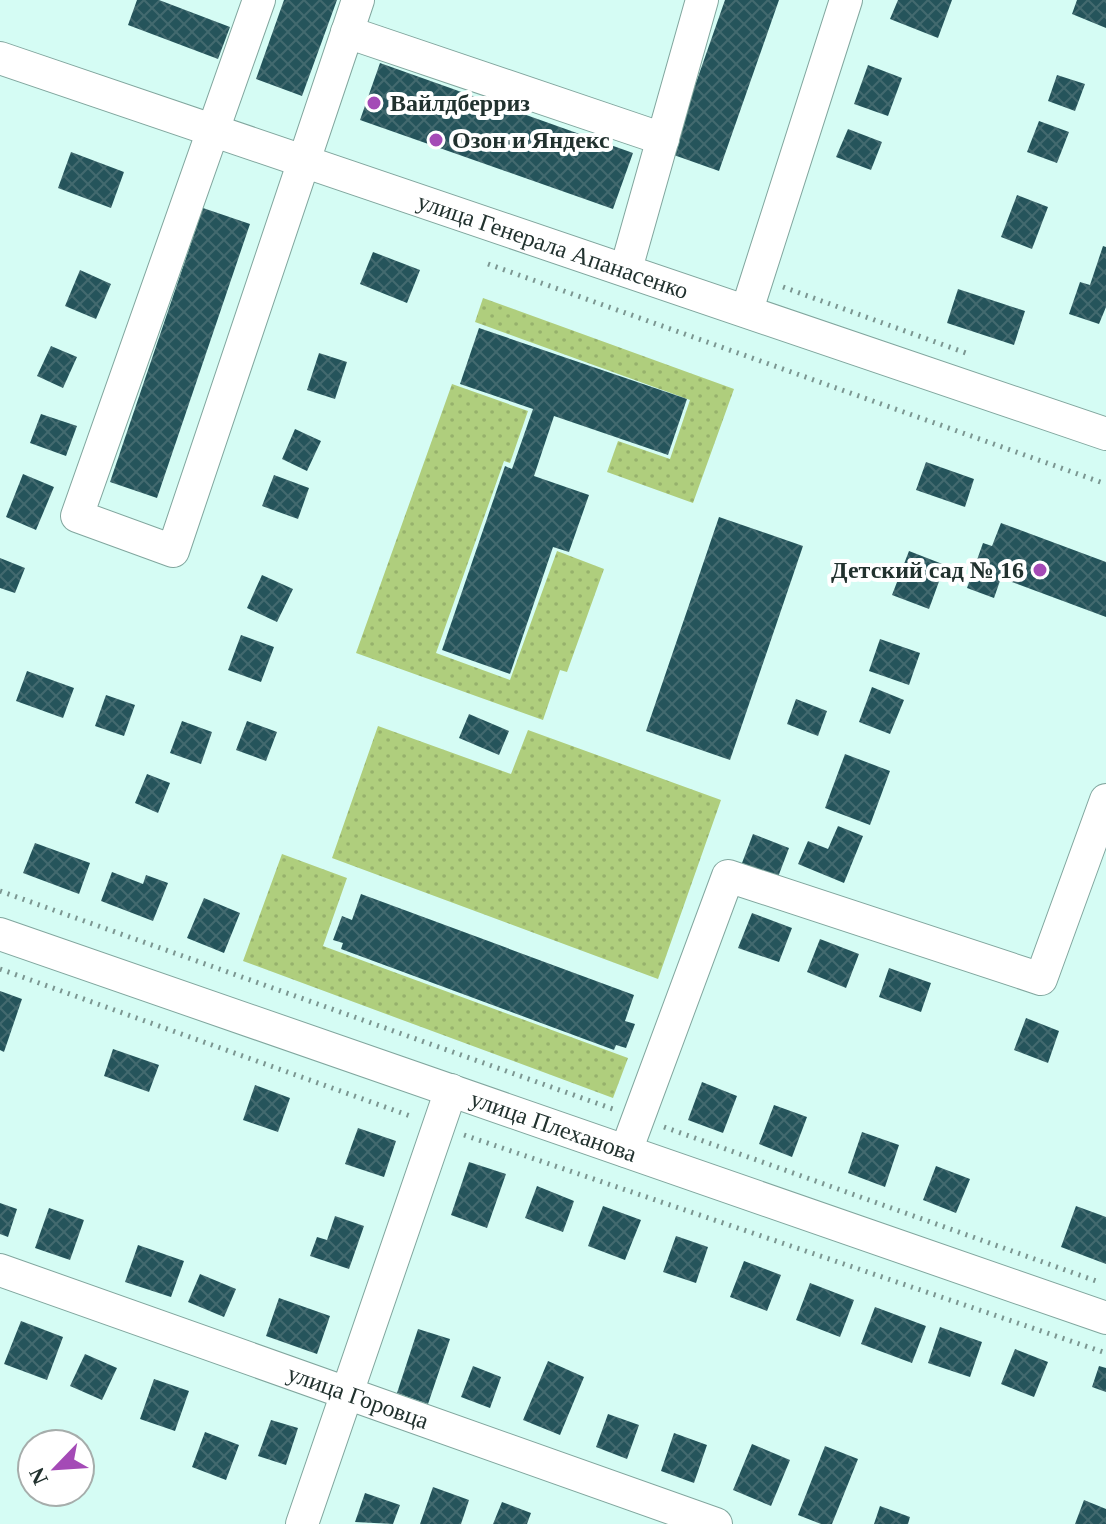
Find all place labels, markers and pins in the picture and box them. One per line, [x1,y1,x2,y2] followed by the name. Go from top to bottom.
[390,90,530,116] place label: Вайлдберриз
[365,94,383,112] marker: Вайлдберриз
[452,127,610,153] place label: Озон и Яндекс
[427,131,445,149] marker: Озон и Яндекс
[831,557,1024,583] place label: Детский сад № 16
[1031,561,1049,579] marker: Детский сад № 16

